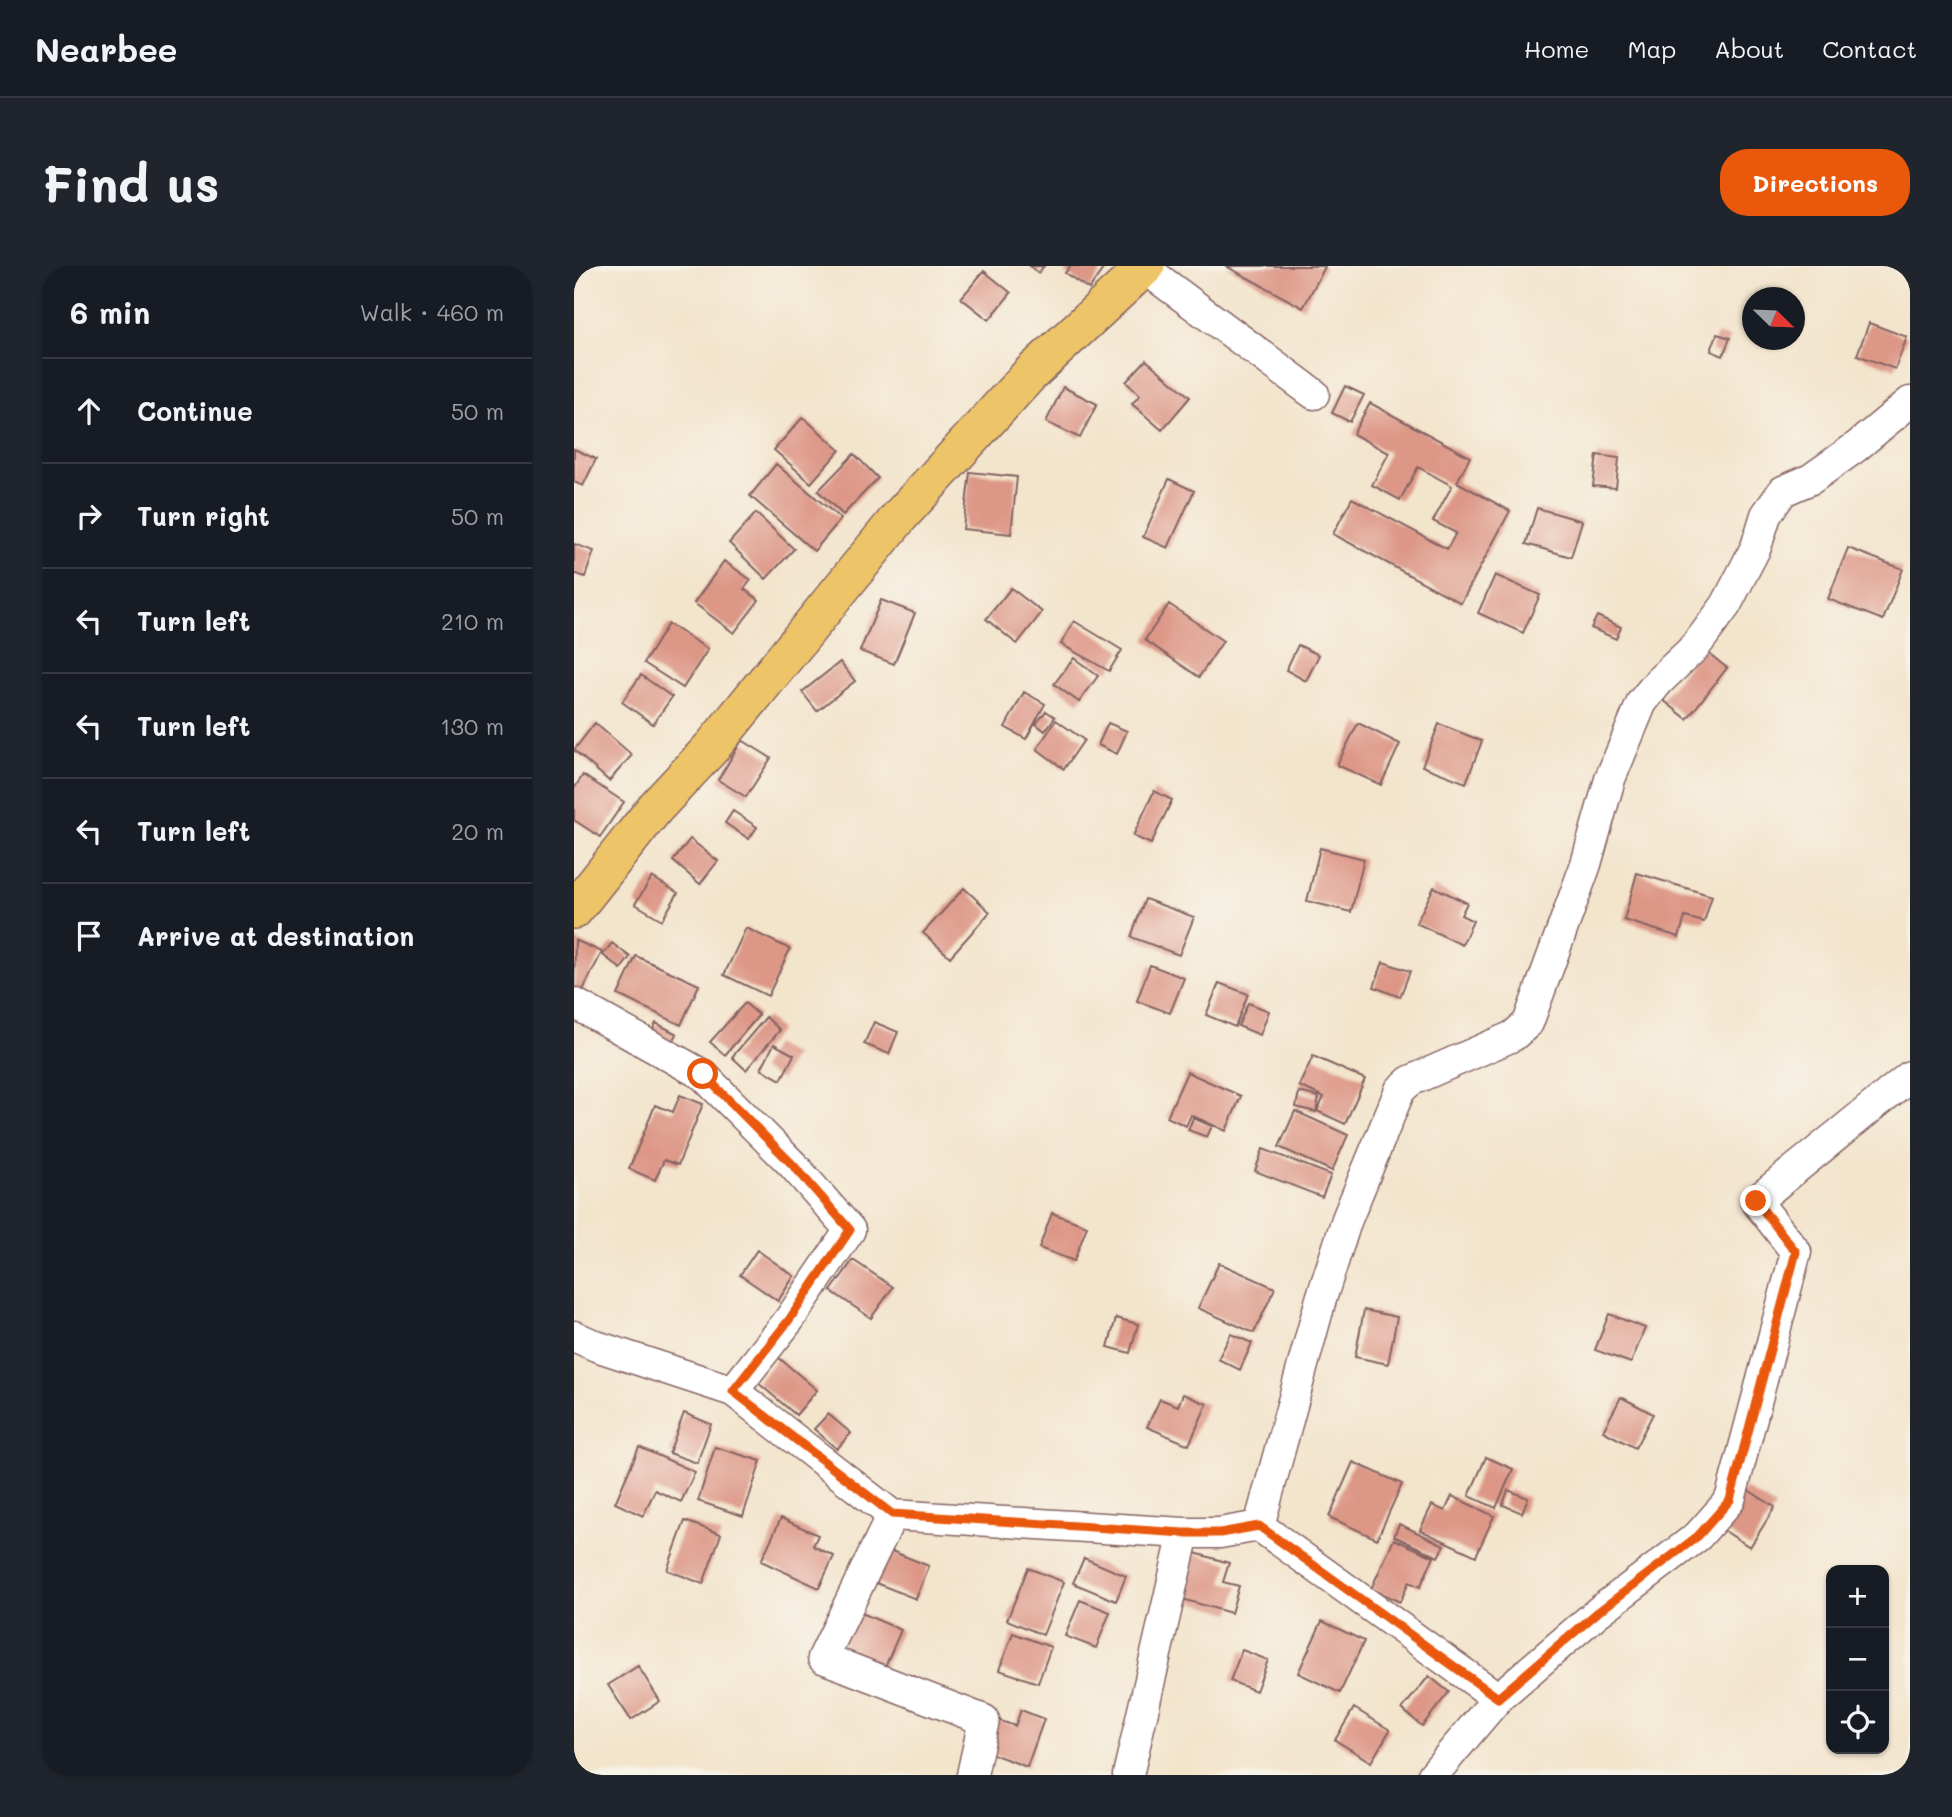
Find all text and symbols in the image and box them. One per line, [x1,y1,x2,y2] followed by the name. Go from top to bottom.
[35,27,178,70] text: Nearbee
[1524,33,1589,64] text: Home
[1627,33,1676,64] text: Map
[1714,33,1784,64] text: About
[1822,33,1917,64] text: Contact
[1720,149,1910,216] button: Directions
[42,151,220,214] text: Find us
[1742,287,1805,350] north arrow
[70,292,150,332] text: 6 min
[359,297,504,327] text: Walk · 460 m
[70,392,108,430] icon: ahead
[137,394,253,428] text: Continue
[451,396,504,426] text: 50 m
[70,497,108,535] icon: right
[137,499,270,533] text: Turn right
[451,501,504,531] text: 50 m
[70,602,108,640] icon: left
[137,604,250,638] text: Turn left
[441,606,504,636] text: 210 m
[70,707,108,745] icon: left
[137,709,250,743] text: Turn left
[440,711,504,741] text: 130 m
[70,812,108,850] icon: left
[137,814,250,848] text: Turn left
[451,816,504,846] text: 20 m
[70,917,108,955] icon: arrive
[137,919,414,953] text: Arrive at destination
[687,1058,718,1089] route start
[1740,1185,1771,1216] route end
[1826,1565,1889,1754] map controls
[1826,1565,1889,1628] button: +
[1826,1628,1889,1691] button: −
[1826,1691,1889,1754] button: locate

